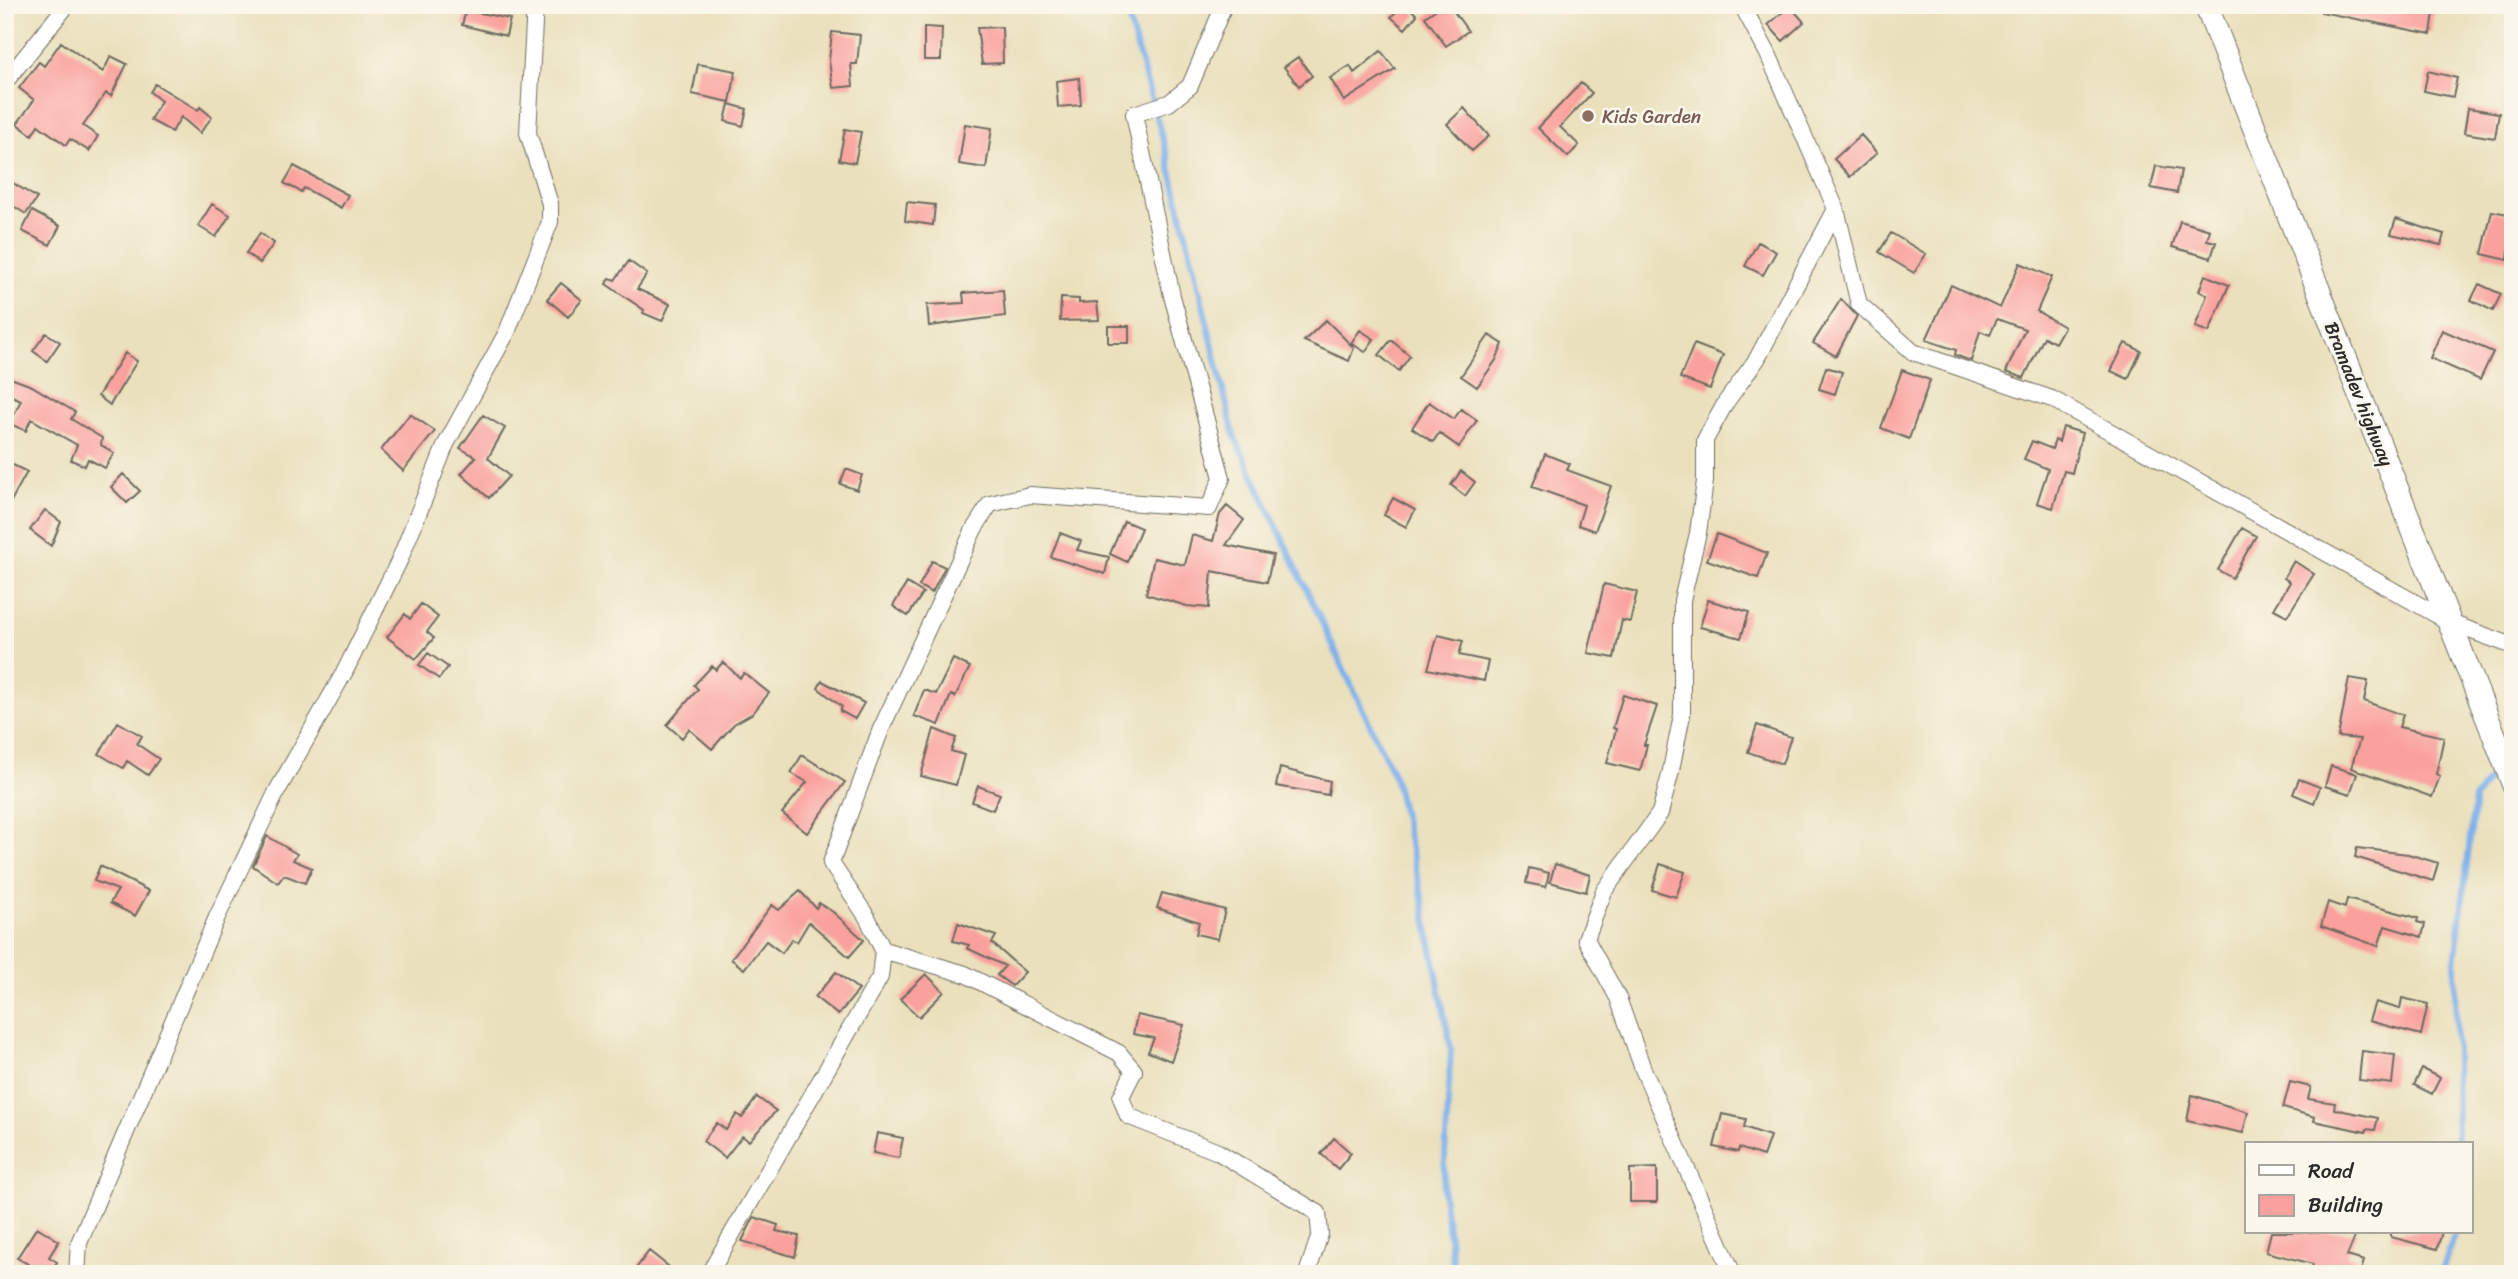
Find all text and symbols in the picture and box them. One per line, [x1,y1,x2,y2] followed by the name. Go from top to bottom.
[1602,100,1701,133] place label: Kids Garden
[1580,108,1596,124] marker: Kids Garden
[2315,317,2403,472] street label: Bramadev highway
[2245,1142,2472,1234] legend
[2308,1152,2355,1190] text: Road
[2308,1186,2384,1224] text: Building

